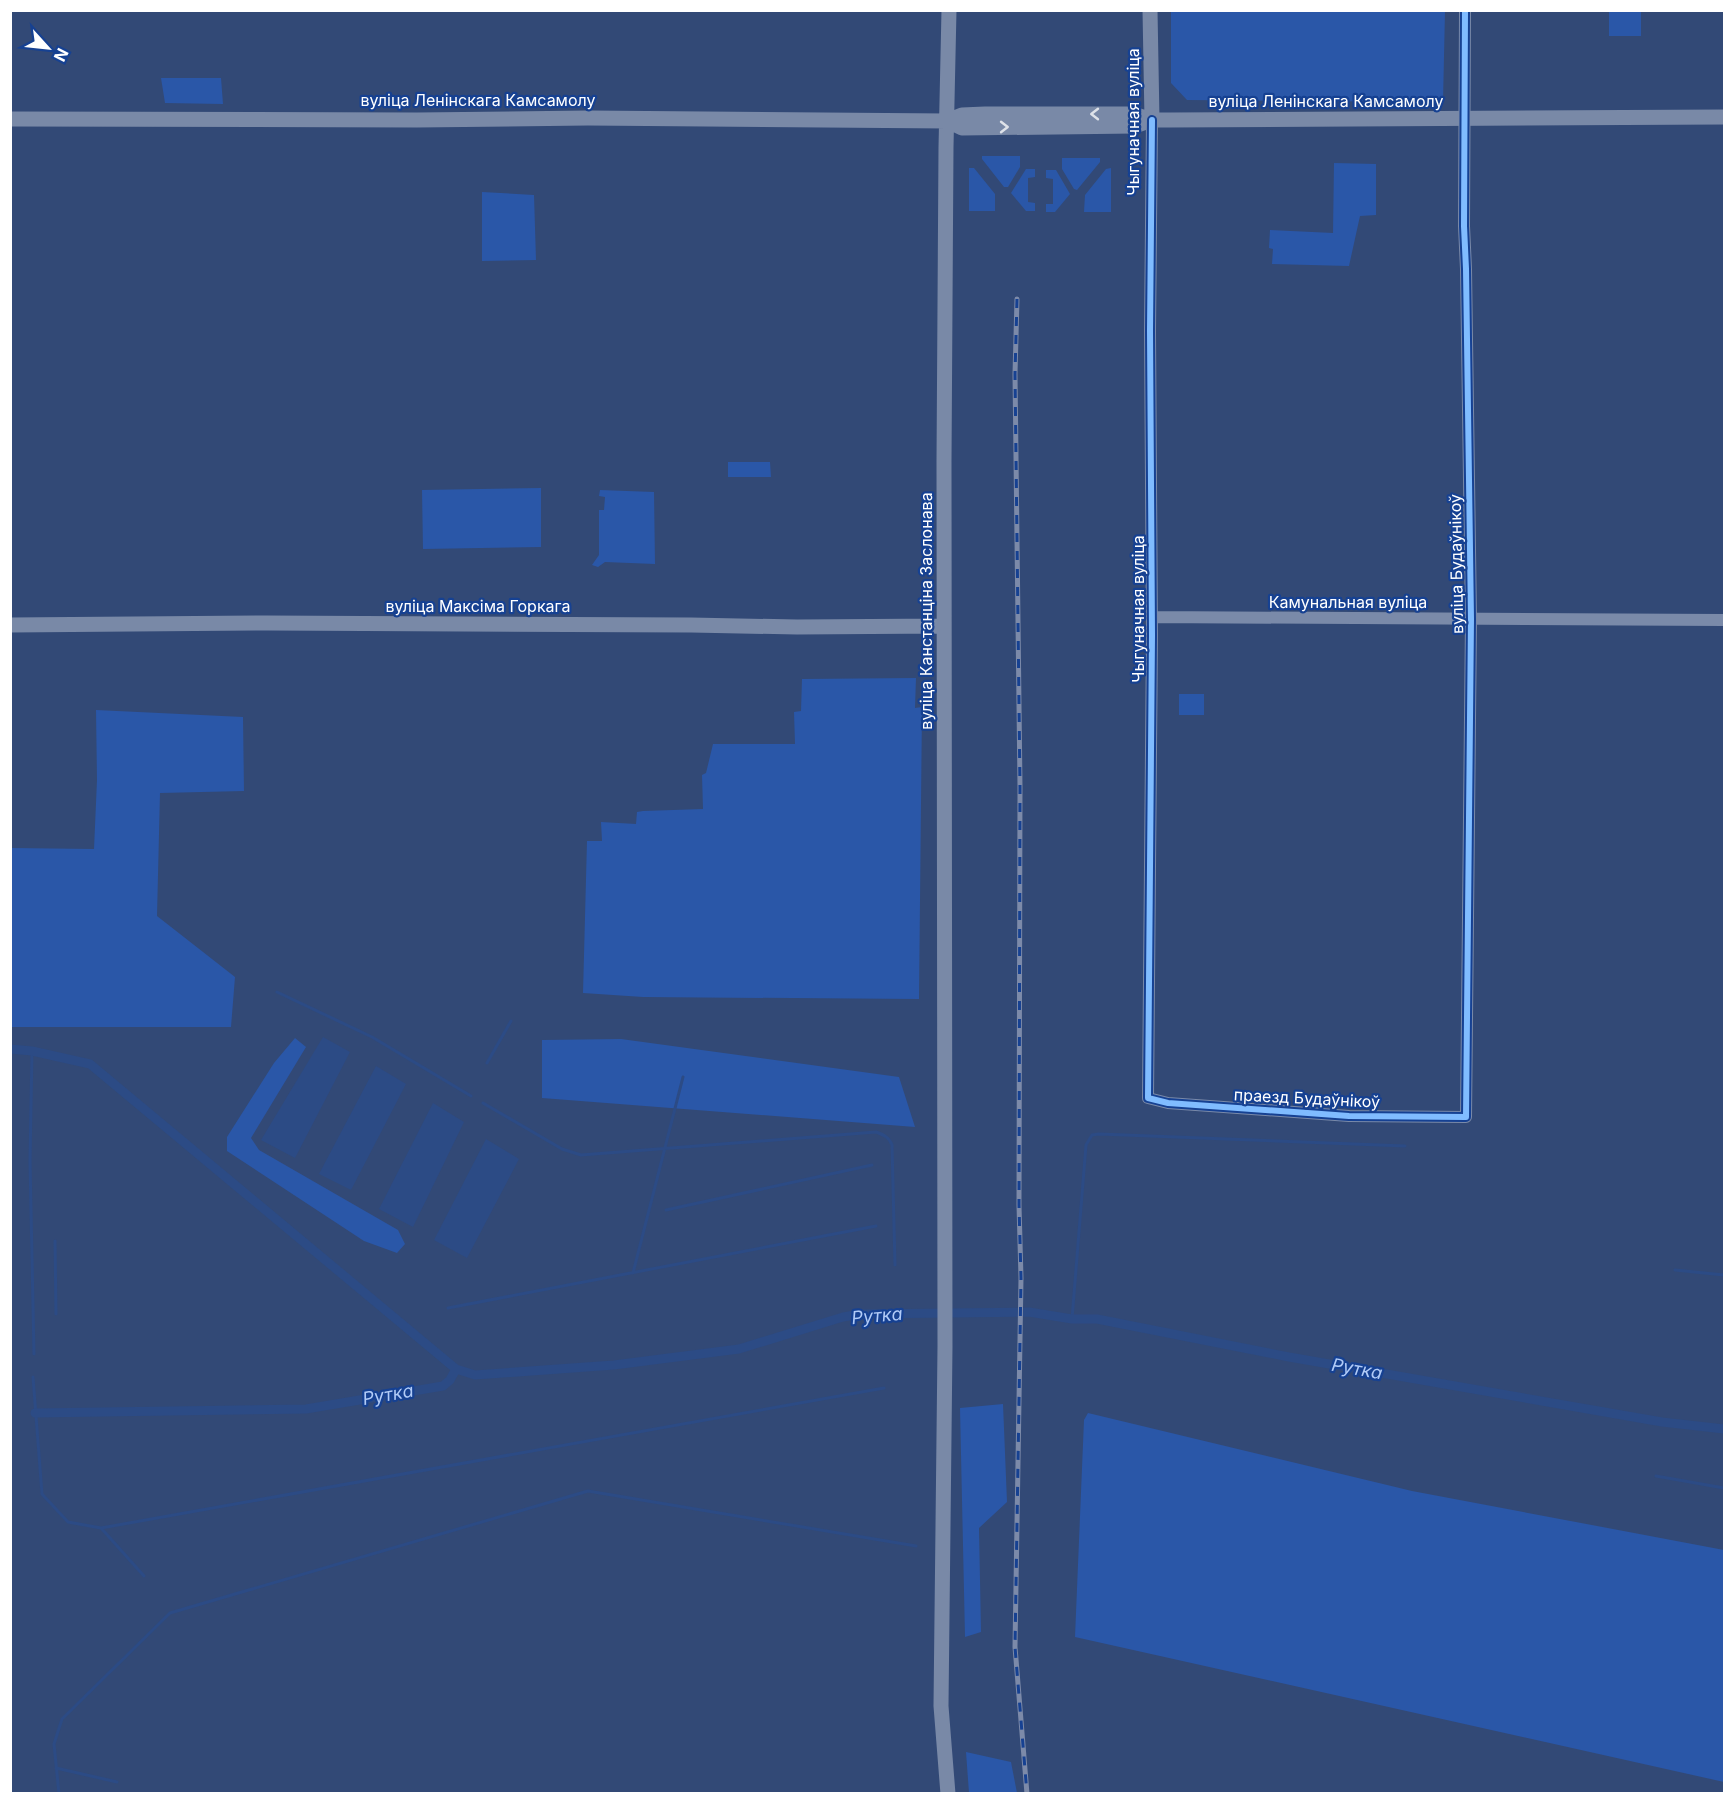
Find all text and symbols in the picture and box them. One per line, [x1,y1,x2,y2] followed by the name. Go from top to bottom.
[18,18,78,78] north arrow
[50,45,73,65] text: N
[1123,48,1143,196] street label: Чыгуначная вуліца
[361,90,596,110] street label: вуліца Ленінскага Камсамолу
[1209,91,1444,111] street label: вуліца Ленінскага Камсамолу
[1090,108,1099,120] one-way arrow
[999,121,1008,133] one-way arrow
[916,492,936,730] street label: вуліца Канстанціна Заслонава
[1445,494,1467,634] street label: вуліца Будаўнікоў
[1128,535,1148,683] street label: Чыгуначная вуліца
[1269,592,1427,612] street label: Камунальная вуліца
[385,596,571,616] street label: вуліца Максіма Горкага
[1233,1084,1381,1112] street label: праезд Будаўнікоў
[850,1303,903,1328] water label: Рутка
[1330,1354,1384,1383] water label: Рутка
[361,1380,415,1409] water label: Рутка

